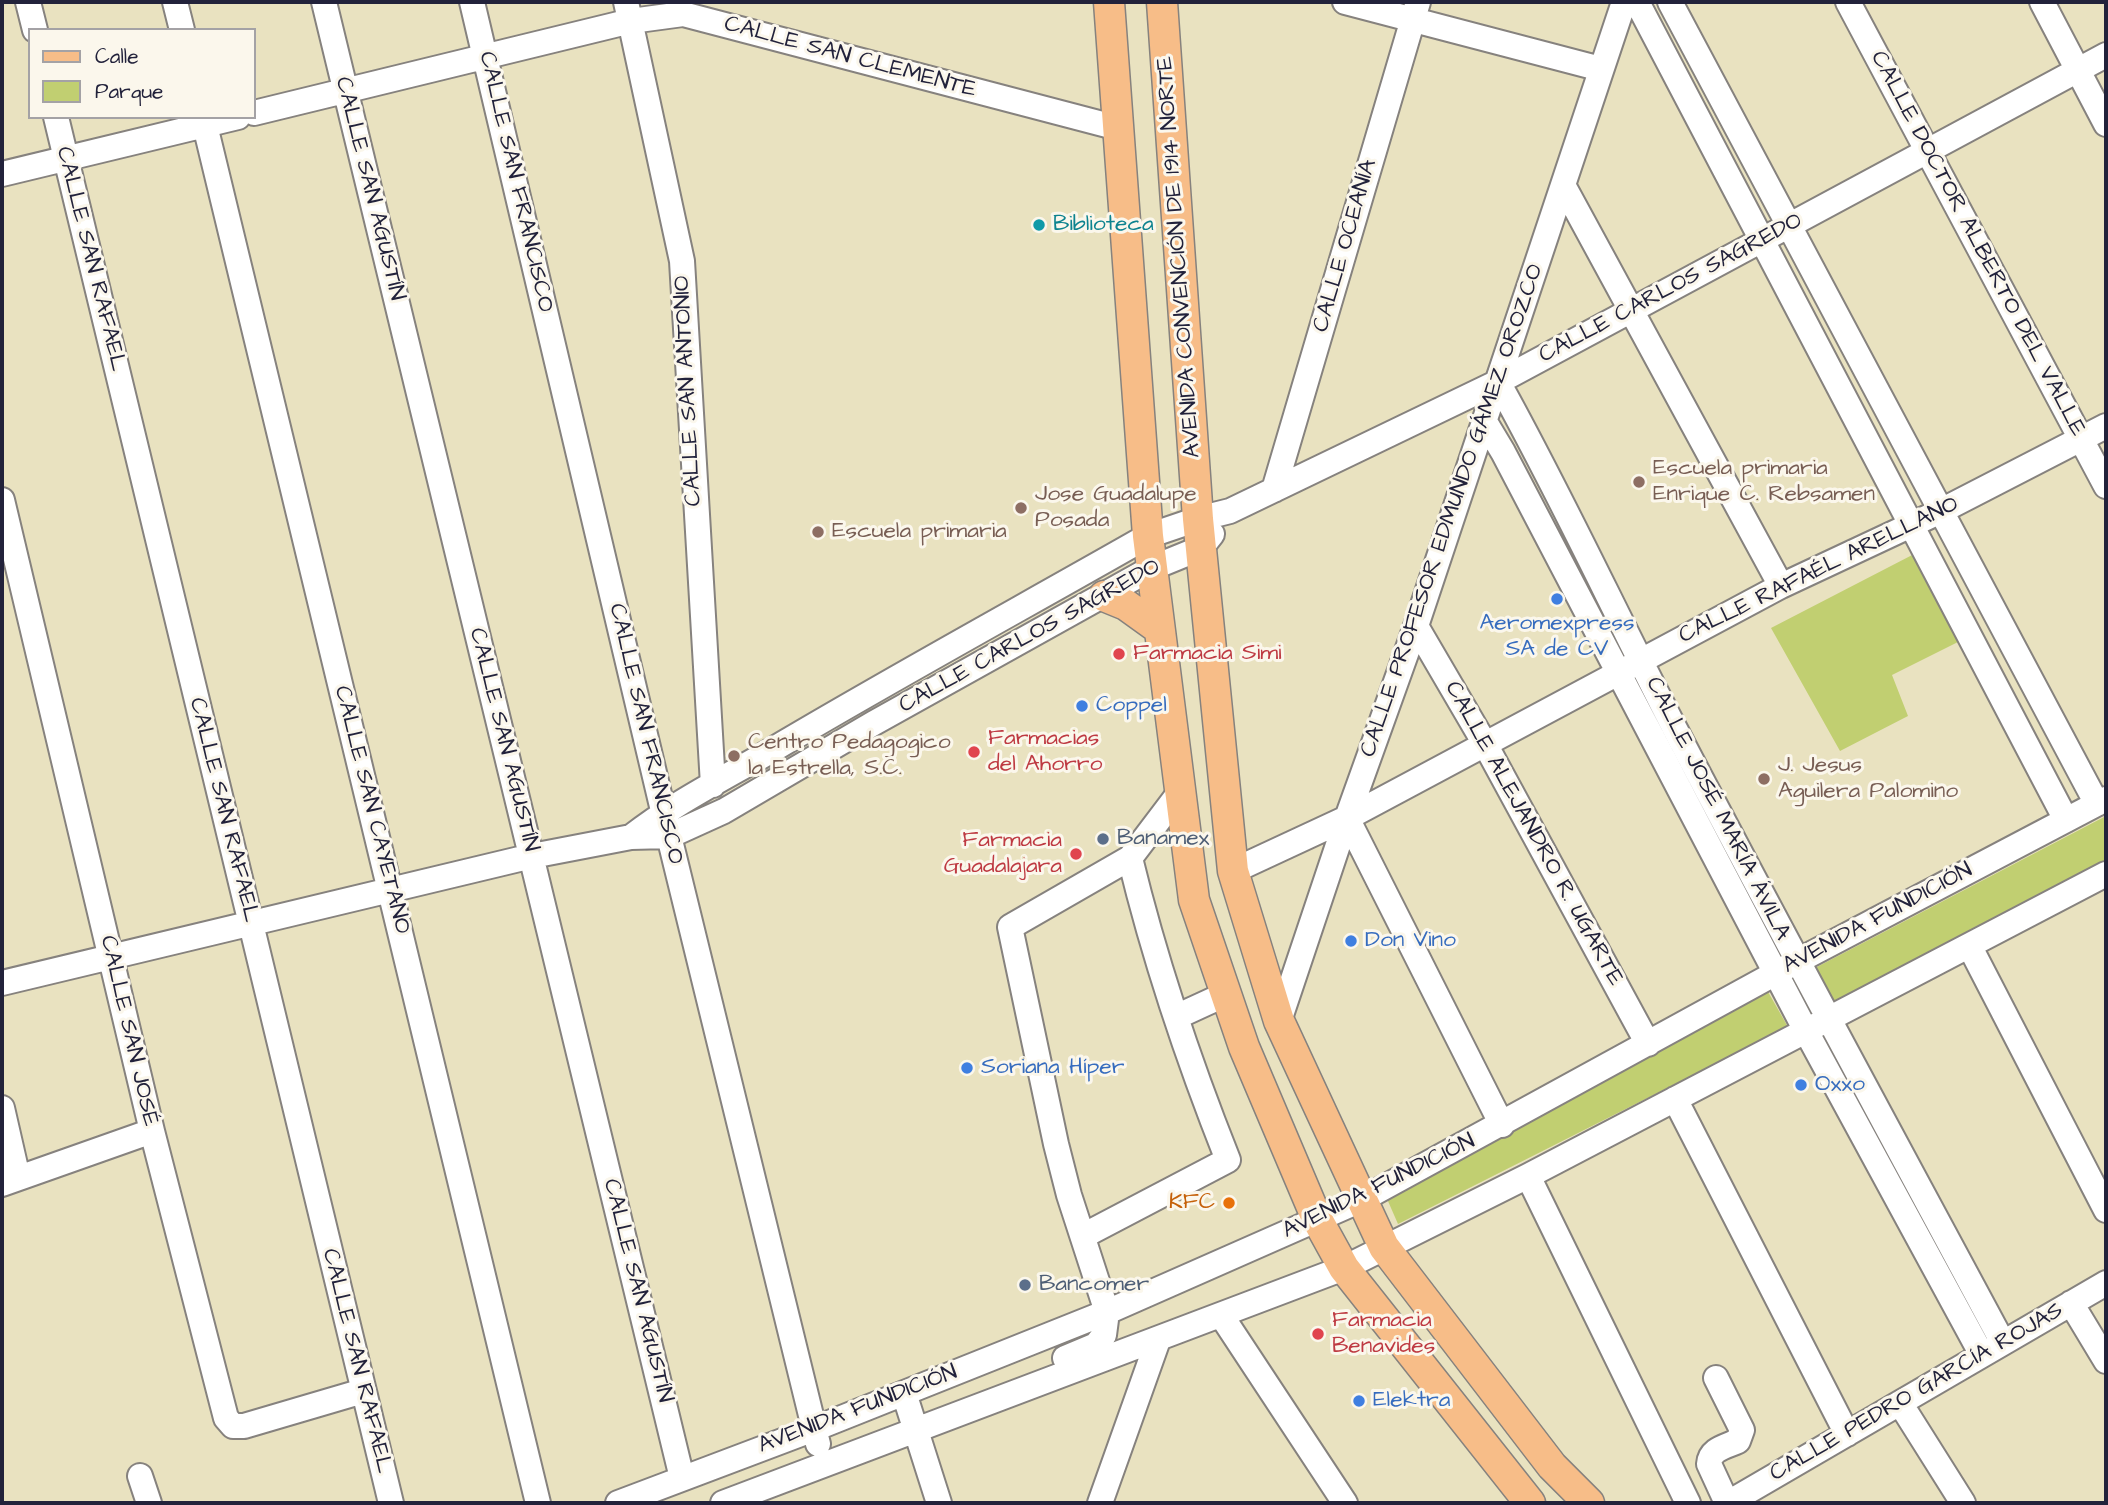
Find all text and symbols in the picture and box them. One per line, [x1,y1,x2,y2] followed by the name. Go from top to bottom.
[721,11,979,105] street label: CALLE SAN CLEMENTE
[28,28,256,119] legend
[95,42,139,71] text: Calle
[1863,47,2091,441] street label: CALLE DOCTOR ALBERTO DEL VALLE
[472,49,558,315] street label: CALLE SAN FRANCISCO
[1152,55,1208,459] street label: AVENIDA CONVENCIÓN DE 1914 NORTE
[328,74,410,304] street label: CALLE SAN AGUSTÍN
[95,77,163,106] text: Parque
[49,144,131,374] street label: CALLE SAN RAFAEL
[1308,156,1384,336] street label: CALLE OCEANÍA
[1535,208,1807,370] street label: CALLE CARLOS SAGREDO
[1053,211,1154,239] place label: Biblioteca
[1031,217,1047,233] marker: Biblioteca
[1355,261,1551,761] street label: CALLE PROFESOR EDMUNDO GÁMEZ OROZCO
[669,275,709,507] street label: CALLE SAN ANTONIO
[1653,455,1875,509] place label: Escuela primaria Enrique C. Rebsamen
[1631,474,1647,490] marker: Escuela primaria Enrique C. Rebsamen
[1035,481,1197,535] place label: Jose Guadalupe Posada
[1675,491,1963,651] street label: CALLE RAFAÉL ARELLANO
[1013,500,1029,516] marker: Jose Guadalupe Posada
[832,518,1007,546] place label: Escuela primaria
[810,524,826,540] marker: Escuela primaria
[895,554,1165,720] street label: CALLE CARLOS SAGREDO
[1549,591,1565,607] marker: Aeromexpress SA de CV
[602,601,688,867] street label: CALLE SAN FRANCISCO
[1479,610,1635,664] place label: Aeromexpress SA de CV
[462,625,544,855] street label: CALLE SAN AGUSTÍN
[1133,640,1282,668] place label: Farmacia Simi
[1111,646,1127,662] marker: Farmacia Simi
[1638,673,1796,945] street label: CALLE JOSÉ MARÍA ÁVILA
[1438,677,1628,991] street label: CALLE ALEJANDRO R. UGARTE
[327,683,415,937] street label: CALLE SAN CAYETANO
[1096,692,1167,720] place label: Coppel
[182,695,264,925] street label: CALLE SAN RAFAEL
[1074,698,1090,714] marker: Coppel
[988,725,1102,779] place label: Farmacias del Ahorro
[748,729,951,783] place label: Centro Pedagogico la Estrella, S.C.
[966,744,982,760] marker: Farmacias del Ahorro
[726,748,742,764] marker: Centro Pedagogico la Estrella, S.C.
[1778,752,1958,806] place label: J. Jesus Aguilera Palomino
[1756,771,1772,787] marker: J. Jesus Aguilera Palomino
[1117,825,1209,853] place label: Banamex
[944,827,1062,881] place label: Farmacia Guadalajara
[1095,831,1111,847] marker: Banamex
[1068,846,1084,862] marker: Farmacia Guadalajara
[1778,857,1978,981] street label: AVENIDA FUNDICIÓN
[1365,927,1456,955] place label: Don Vino
[93,933,163,1129] street label: CALLE SAN JOSÉ
[1343,933,1359,949] marker: Don Vino
[981,1054,1124,1082] place label: Soriana Híper
[959,1060,975,1076] marker: Soriana Híper
[1815,1071,1865,1099] place label: Oxxo
[1793,1077,1809,1093] marker: Oxxo
[1278,1128,1480,1246] street label: AVENIDA FUNDICIÓN
[596,1176,678,1406] street label: CALLE SAN AGUSTÍN
[1169,1189,1215,1217] place label: KFC
[1221,1195,1237,1211] marker: KFC
[315,1246,397,1476] street label: CALLE SAN RAFAEL
[1039,1271,1149,1299] place label: Bancomer
[1017,1277,1033,1293] marker: Bancomer
[1765,1298,2069,1488] street label: CALLE PEDRO GARCÍA ROJAS
[1332,1307,1435,1361] place label: Farmacia Benavides
[1310,1326,1326,1342] marker: Farmacia Benavides
[755,1359,961,1461] street label: AVENIDA FUNDICIÓN
[1373,1387,1450,1415] place label: Elektra
[1351,1393,1367,1409] marker: Elektra

